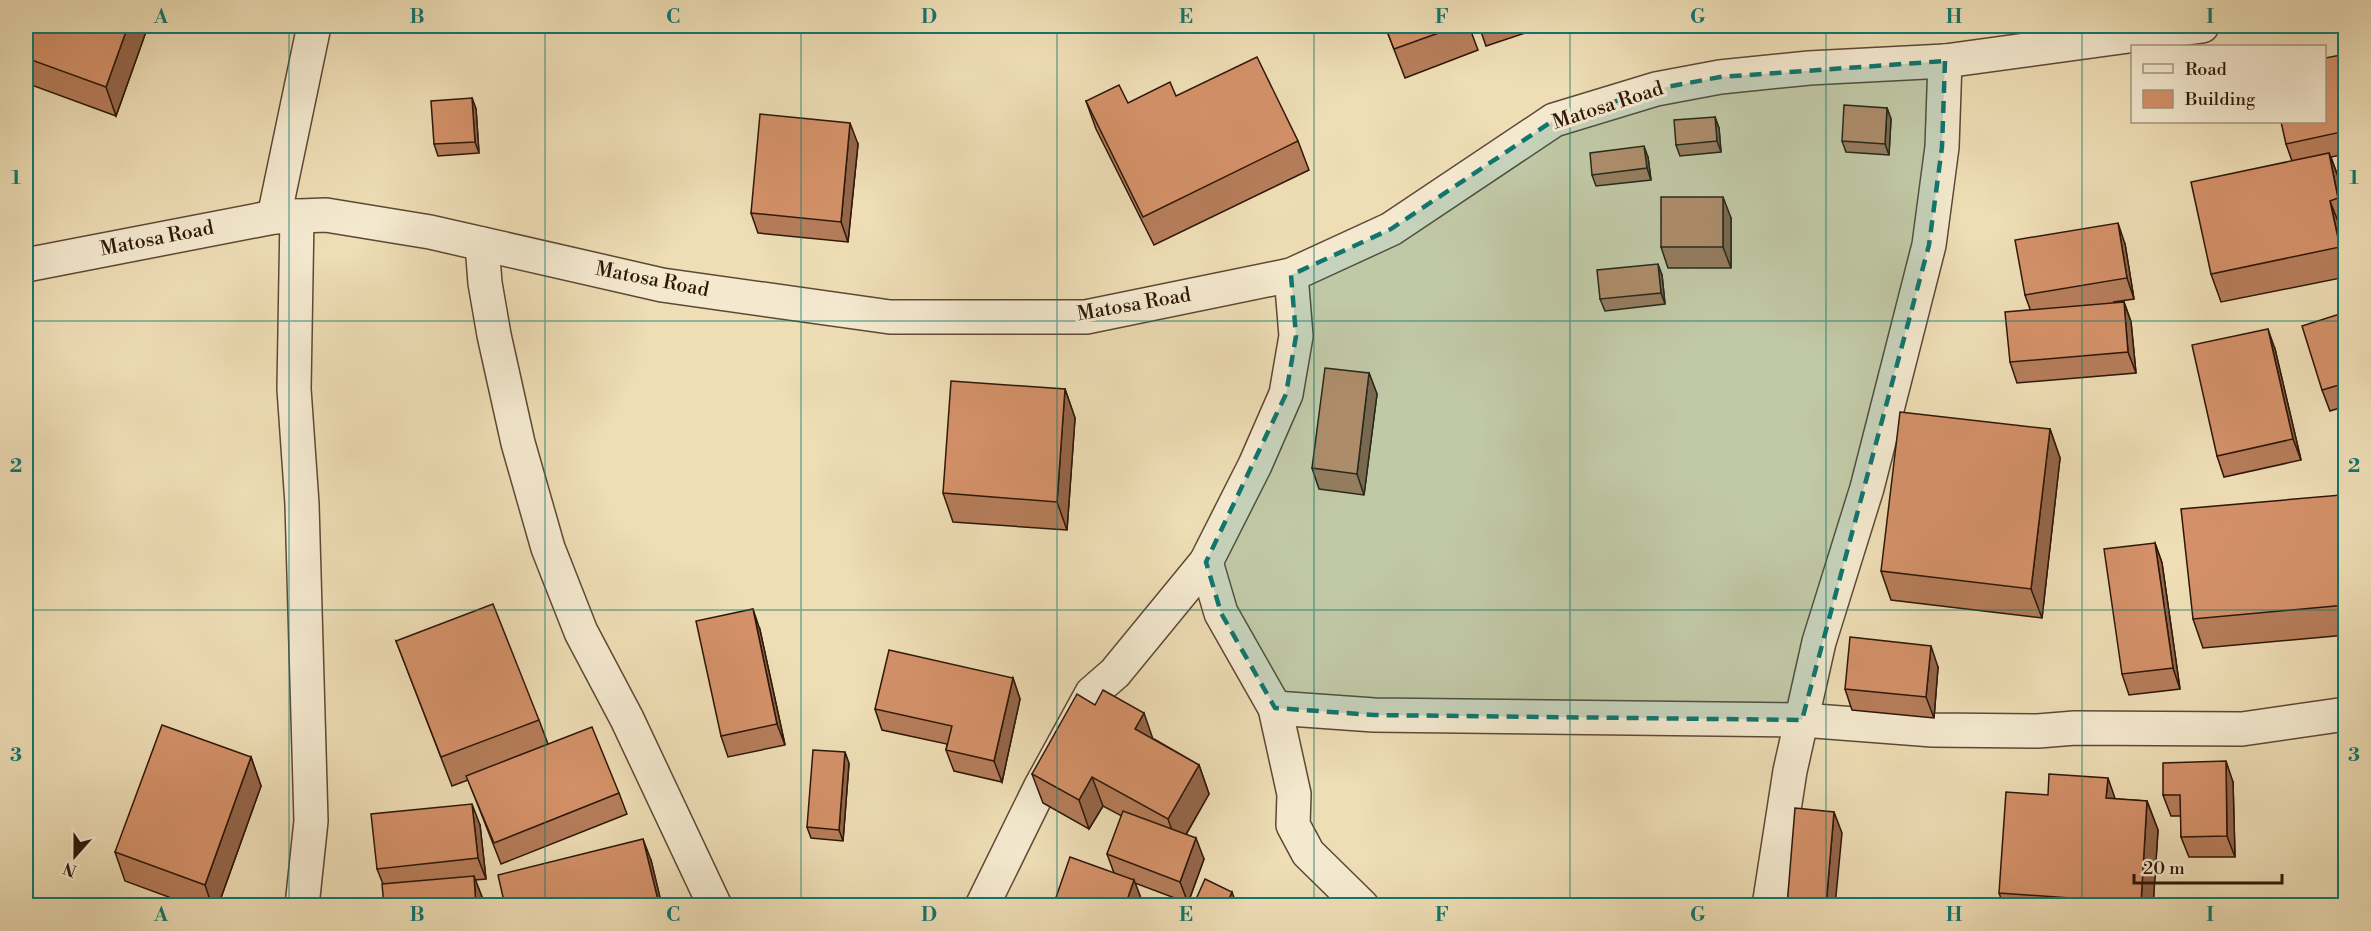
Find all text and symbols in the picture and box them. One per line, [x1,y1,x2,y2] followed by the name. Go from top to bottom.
[153,5,169,30] text: A
[409,5,425,30] text: B
[666,5,680,30] text: C
[921,5,937,30] text: D
[1179,5,1193,30] text: E
[1435,5,1449,30] text: F
[1690,5,1706,30] text: G
[1946,5,1963,30] text: H
[2206,5,2214,30] text: I
[2131,45,2326,123] legend
[2185,58,2228,81] text: Road
[1549,76,1667,136] street label: Matosa Road
[2184,88,2256,111] text: Building
[11,166,21,191] text: 1
[2349,166,2359,191] text: 1
[98,216,217,262] street label: Matosa Road
[593,257,712,303] street label: Matosa Road
[1075,283,1194,327] street label: Matosa Road
[10,454,22,479] text: 2
[2348,454,2360,479] text: 2
[10,743,22,768] text: 3
[2348,743,2360,768] text: 3
[45,826,105,886] north arrow
[2134,847,2282,885] scale bar
[60,857,79,881] text: N
[2143,857,2185,880] text: 20 m
[153,903,169,928] text: A
[409,903,425,928] text: B
[666,903,680,928] text: C
[921,903,937,928] text: D
[1179,903,1193,928] text: E
[1435,903,1449,928] text: F
[1690,903,1706,928] text: G
[1946,903,1963,928] text: H
[2206,903,2214,928] text: I

